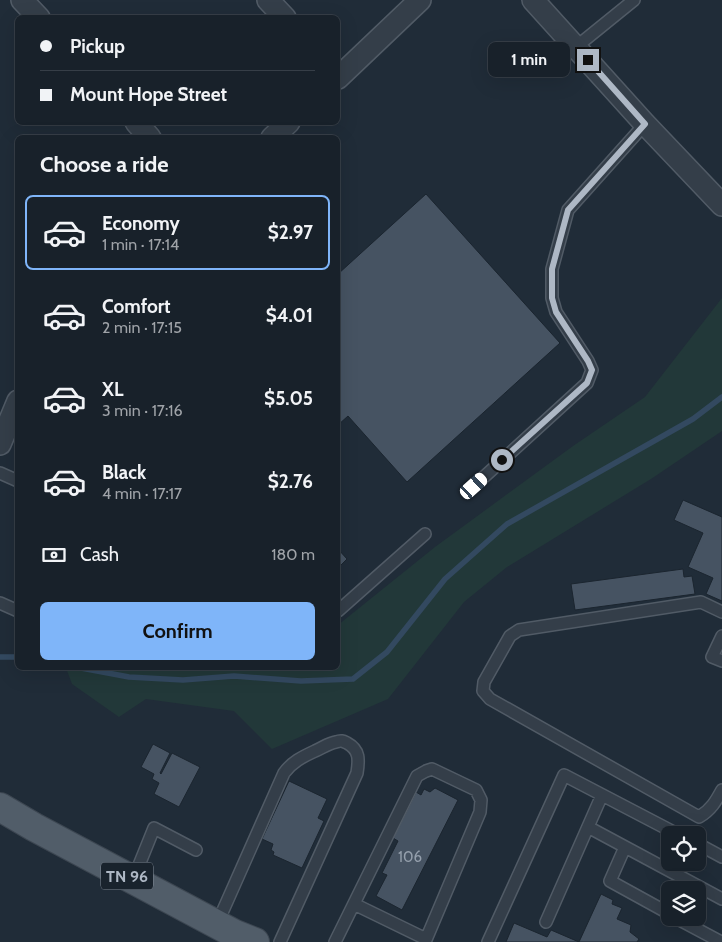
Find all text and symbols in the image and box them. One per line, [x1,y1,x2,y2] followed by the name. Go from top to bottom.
[70,35,125,58] text: Pickup
[488,42,570,78] callout: 1 min
[577,49,599,71] route end
[511,50,547,69] text: 1 min
[70,83,227,106] text: Mount Hope Street
[40,151,169,178] text: Choose a ride
[42,210,87,255] icon: car
[102,212,180,235] text: Economy
[268,221,313,244] text: $2.97
[102,235,179,254] text: 1 min · 17:14
[42,293,87,338] icon: car
[102,295,171,318] text: Comfort
[266,304,313,327] text: $4.01
[102,318,182,337] text: 2 min · 17:15
[42,376,87,421] icon: car
[102,378,123,401] text: XL
[264,387,313,410] text: $5.05
[102,401,183,420] text: 3 min · 17:16
[491,449,513,471] route start
[42,459,87,504] icon: car
[102,461,146,484] text: Black
[268,470,313,493] text: $2.76
[457,470,490,502] car
[102,484,182,503] text: 4 min · 17:17
[40,541,68,569] icon: cash
[80,543,119,566] text: Cash
[271,545,315,564] text: 180 m
[40,602,315,660] button: Confirm
[661,826,706,926] map controls
[661,826,706,871] button: locate
[398,848,422,866] house number: 106
[101,862,153,889] road number: TN 96
[661,881,706,926] button: layers

